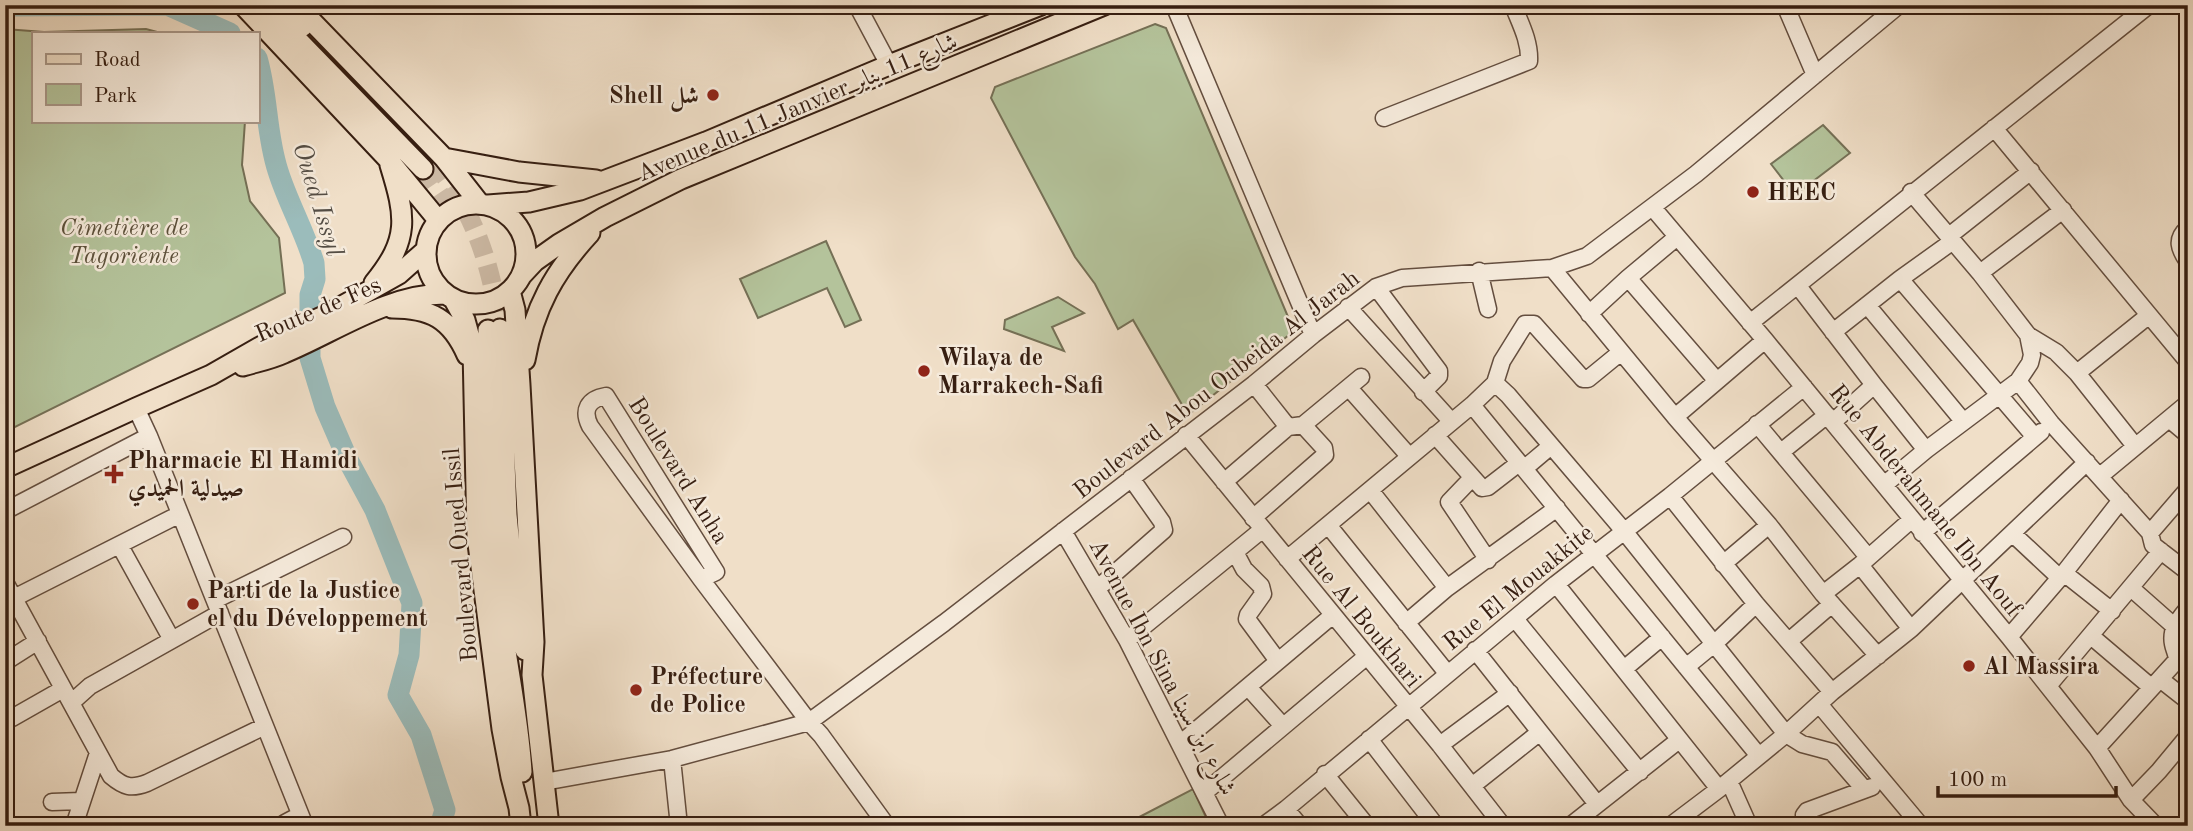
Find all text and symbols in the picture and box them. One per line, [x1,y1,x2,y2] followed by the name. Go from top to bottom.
[634,30,964,193] street label: Avenue du 11 Janvier شارع 11 يناير
[32,32,259,122] legend
[94,50,141,71] text: Road
[609,85,699,112] place label: Shell شل
[94,86,137,107] text: Park
[705,87,721,103] marker: Shell شل
[287,139,347,260] water label: Oued Issyl
[1767,182,1836,206] place label: HEEC
[1745,184,1761,200] marker: HEEC
[60,217,188,269] park label: Cimetière de Tagoriente
[1070,267,1365,504] street label: Boulevard Abou Oubeida Al Jarah
[252,274,385,348] street label: Route de Fes
[938,347,1103,399] place label: Wilaya de Marrakech-Safi
[916,363,932,379] marker: Wilaya de Marrakech-Safi
[1824,381,2026,623] street label: Rue Abderahmane Ibn Aouf
[623,394,732,549] street label: Boulevard Anha
[441,447,483,663] street label: Boulevard Oued Issil
[128,450,358,507] place label: Pharmacie El Hamidi صيدلية الحميدي
[106,466,122,482] marker: Pharmacie El Hamidi صيدلية الحميدي
[1440,521,1599,656] street label: Rue El Mouakkite
[1078,536,1239,803] street label: Avenue Ibn Sina شارع ابن سينا
[1296,542,1425,693] street label: Rue Al Boukhari
[207,580,428,632] place label: Parti de la Justice el du Développement
[185,596,201,612] marker: Parti de la Justice el du Développement
[1983,656,2099,680] place label: Al Massira
[1961,658,1977,674] marker: Al Massira
[650,666,763,718] place label: Préfecture de Police
[628,682,644,698] marker: Préfecture de Police
[1938,754,2116,798] scale bar
[1948,770,2007,791] text: 100 m

